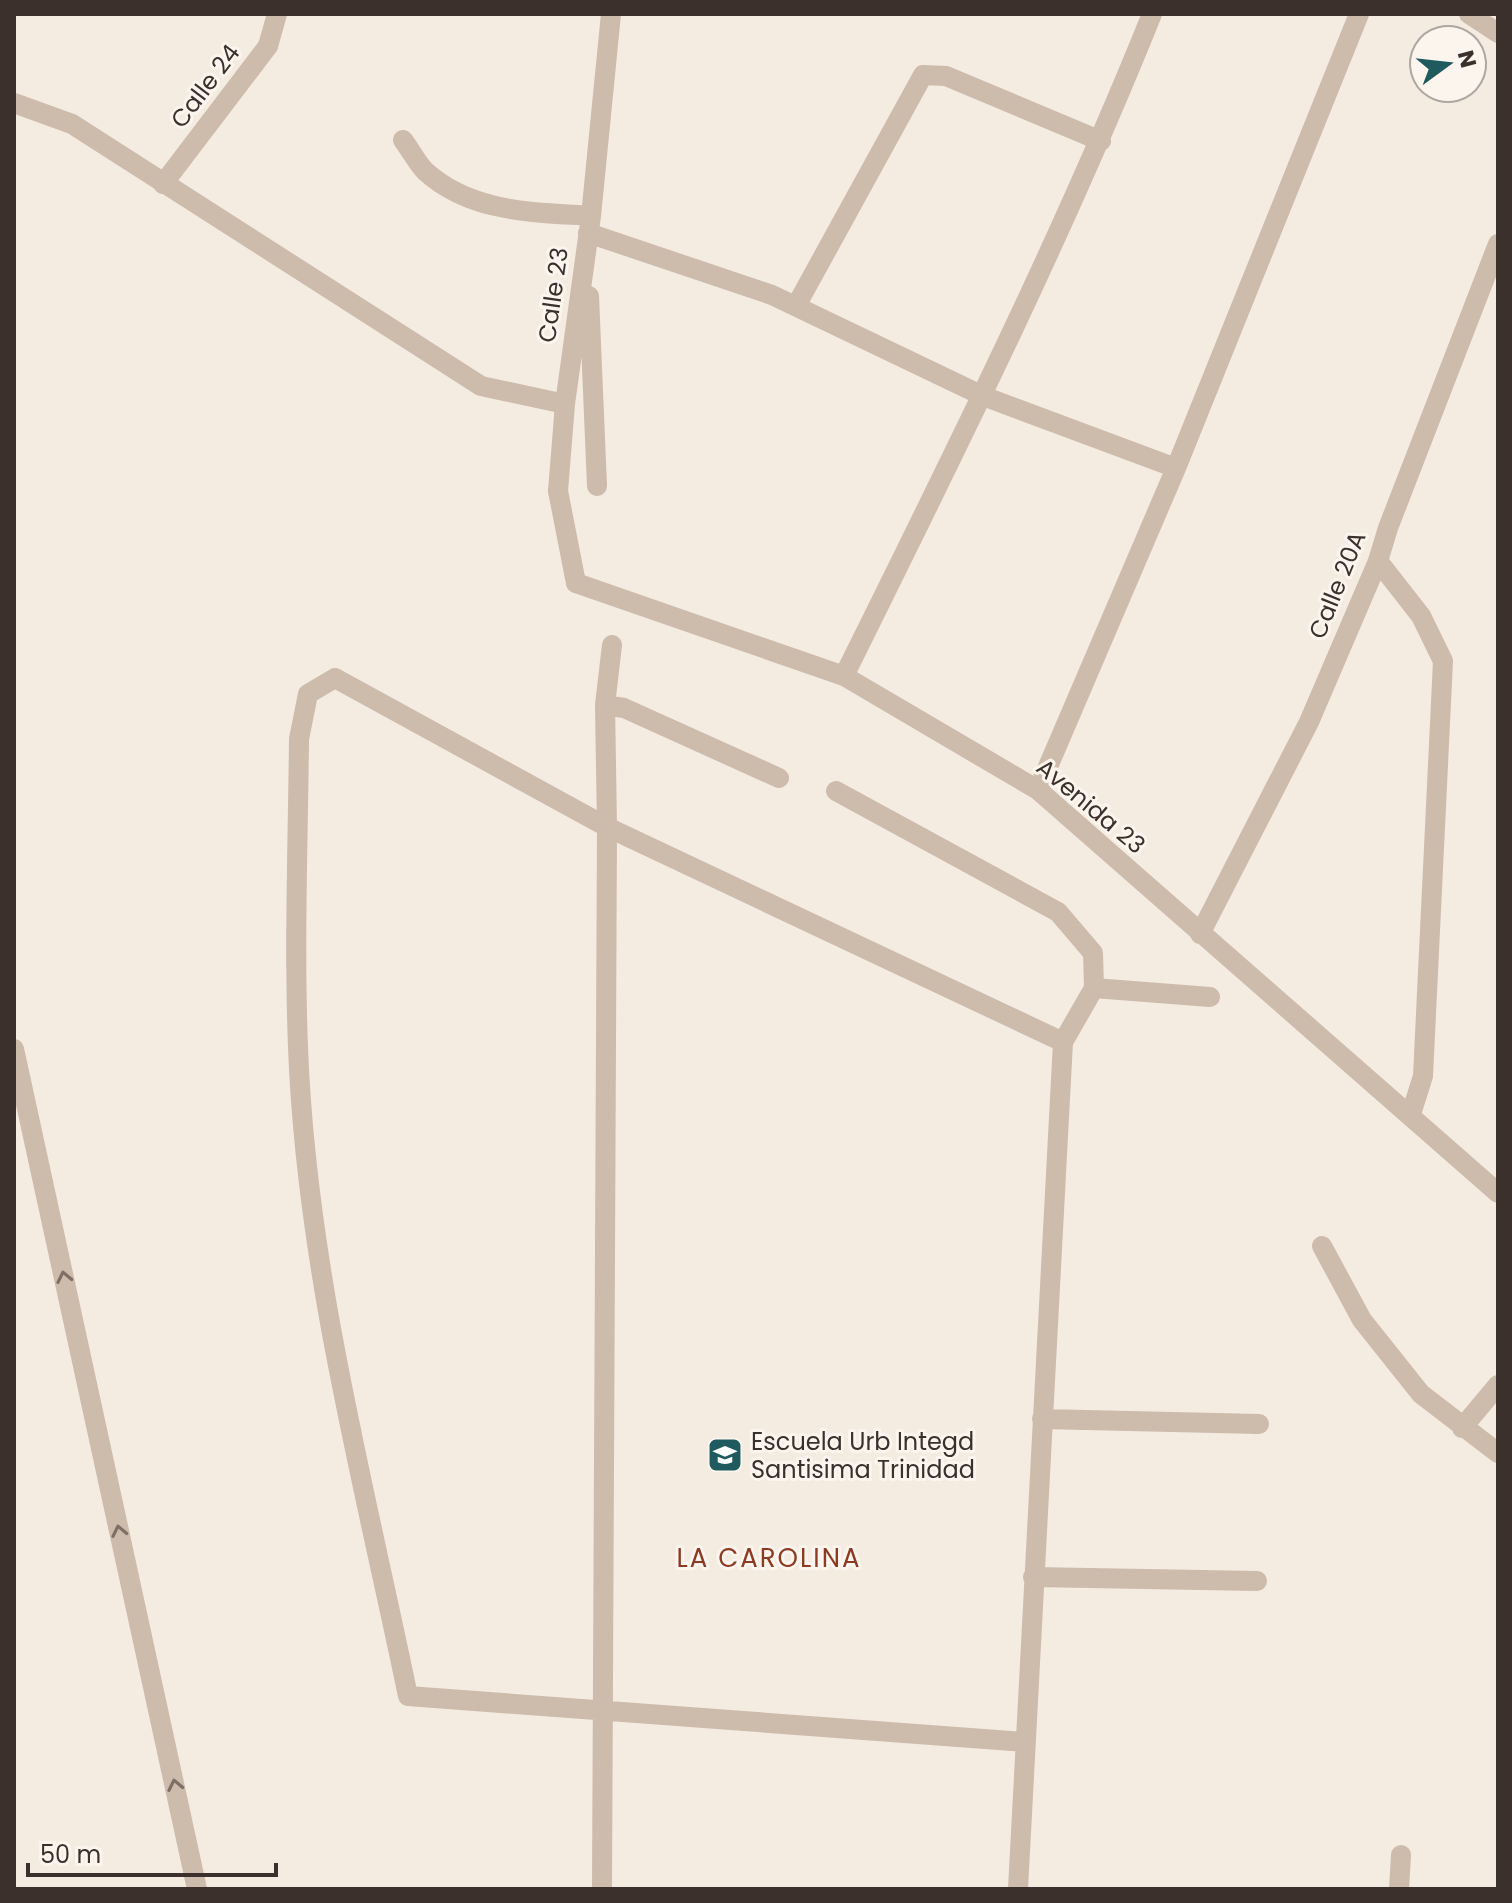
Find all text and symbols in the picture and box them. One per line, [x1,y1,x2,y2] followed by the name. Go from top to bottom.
[1408,24,1488,104] north arrow
[163,37,247,135] street label: Calle 24
[1450,47,1484,71] text: N
[530,245,576,345] street label: Calle 23
[1301,526,1373,644] street label: Calle 20A
[1030,751,1152,861] street label: Avenida 23
[56,1271,73,1285] one-way arrow
[751,1425,975,1486] place label: Escuela Urb Integd Santisima Trinidad
[706,1436,744,1474] school or university icon: Escuela Urb Integd Santisima Trinidad
[111,1525,128,1539] one-way arrow
[677,1540,861,1576] district label: LA CAROLINA
[167,1779,184,1793] one-way arrow
[28,1827,276,1877] scale bar
[40,1838,101,1871] text: 50 m

